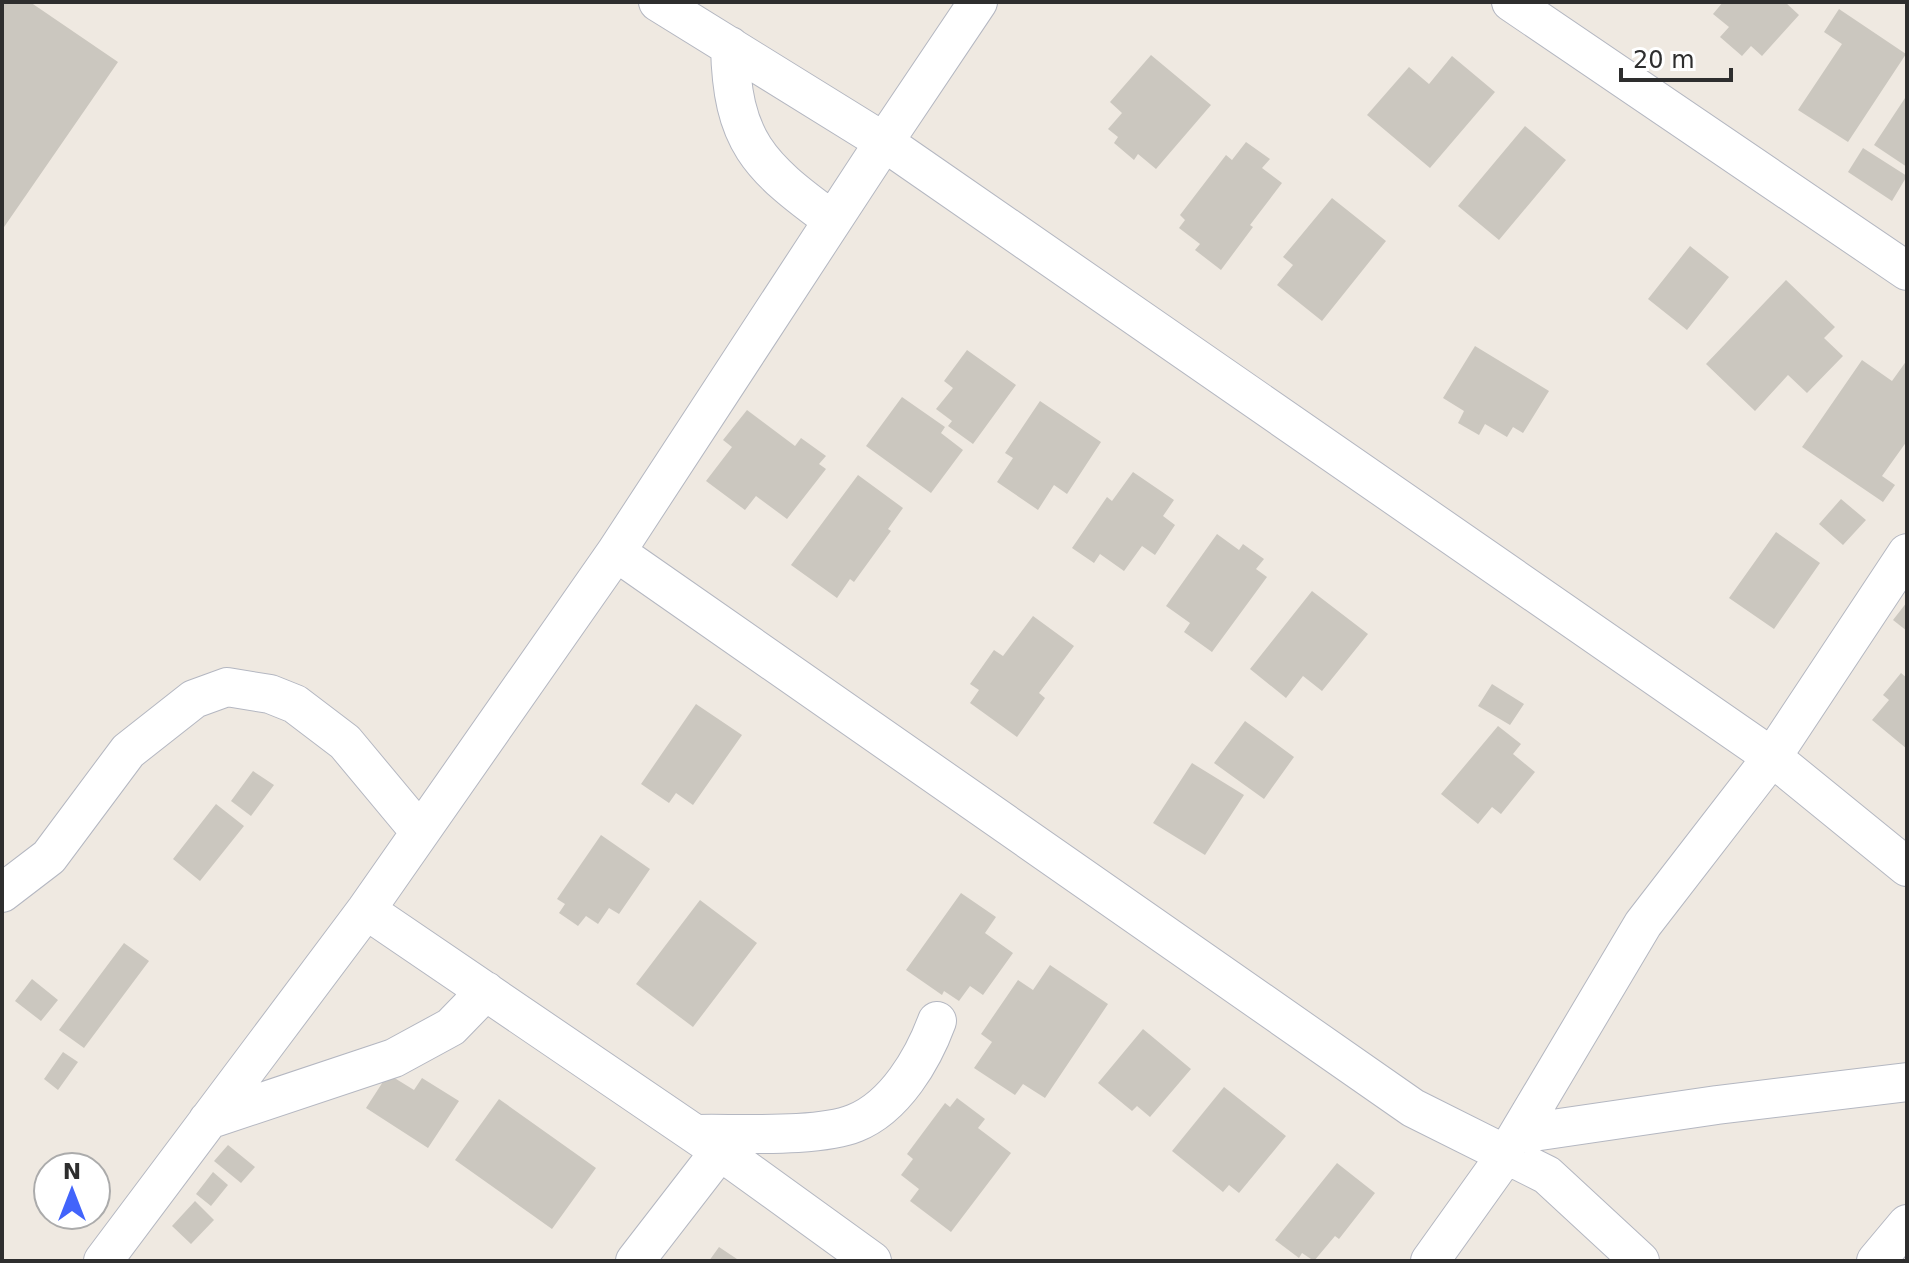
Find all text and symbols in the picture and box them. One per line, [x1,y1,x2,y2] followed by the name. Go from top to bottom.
[1621,32,1731,82] scale bar
[1633,46,1695,74] text: 20 m
[32,1151,112,1231] north arrow
[63,1159,81,1184] text: N

